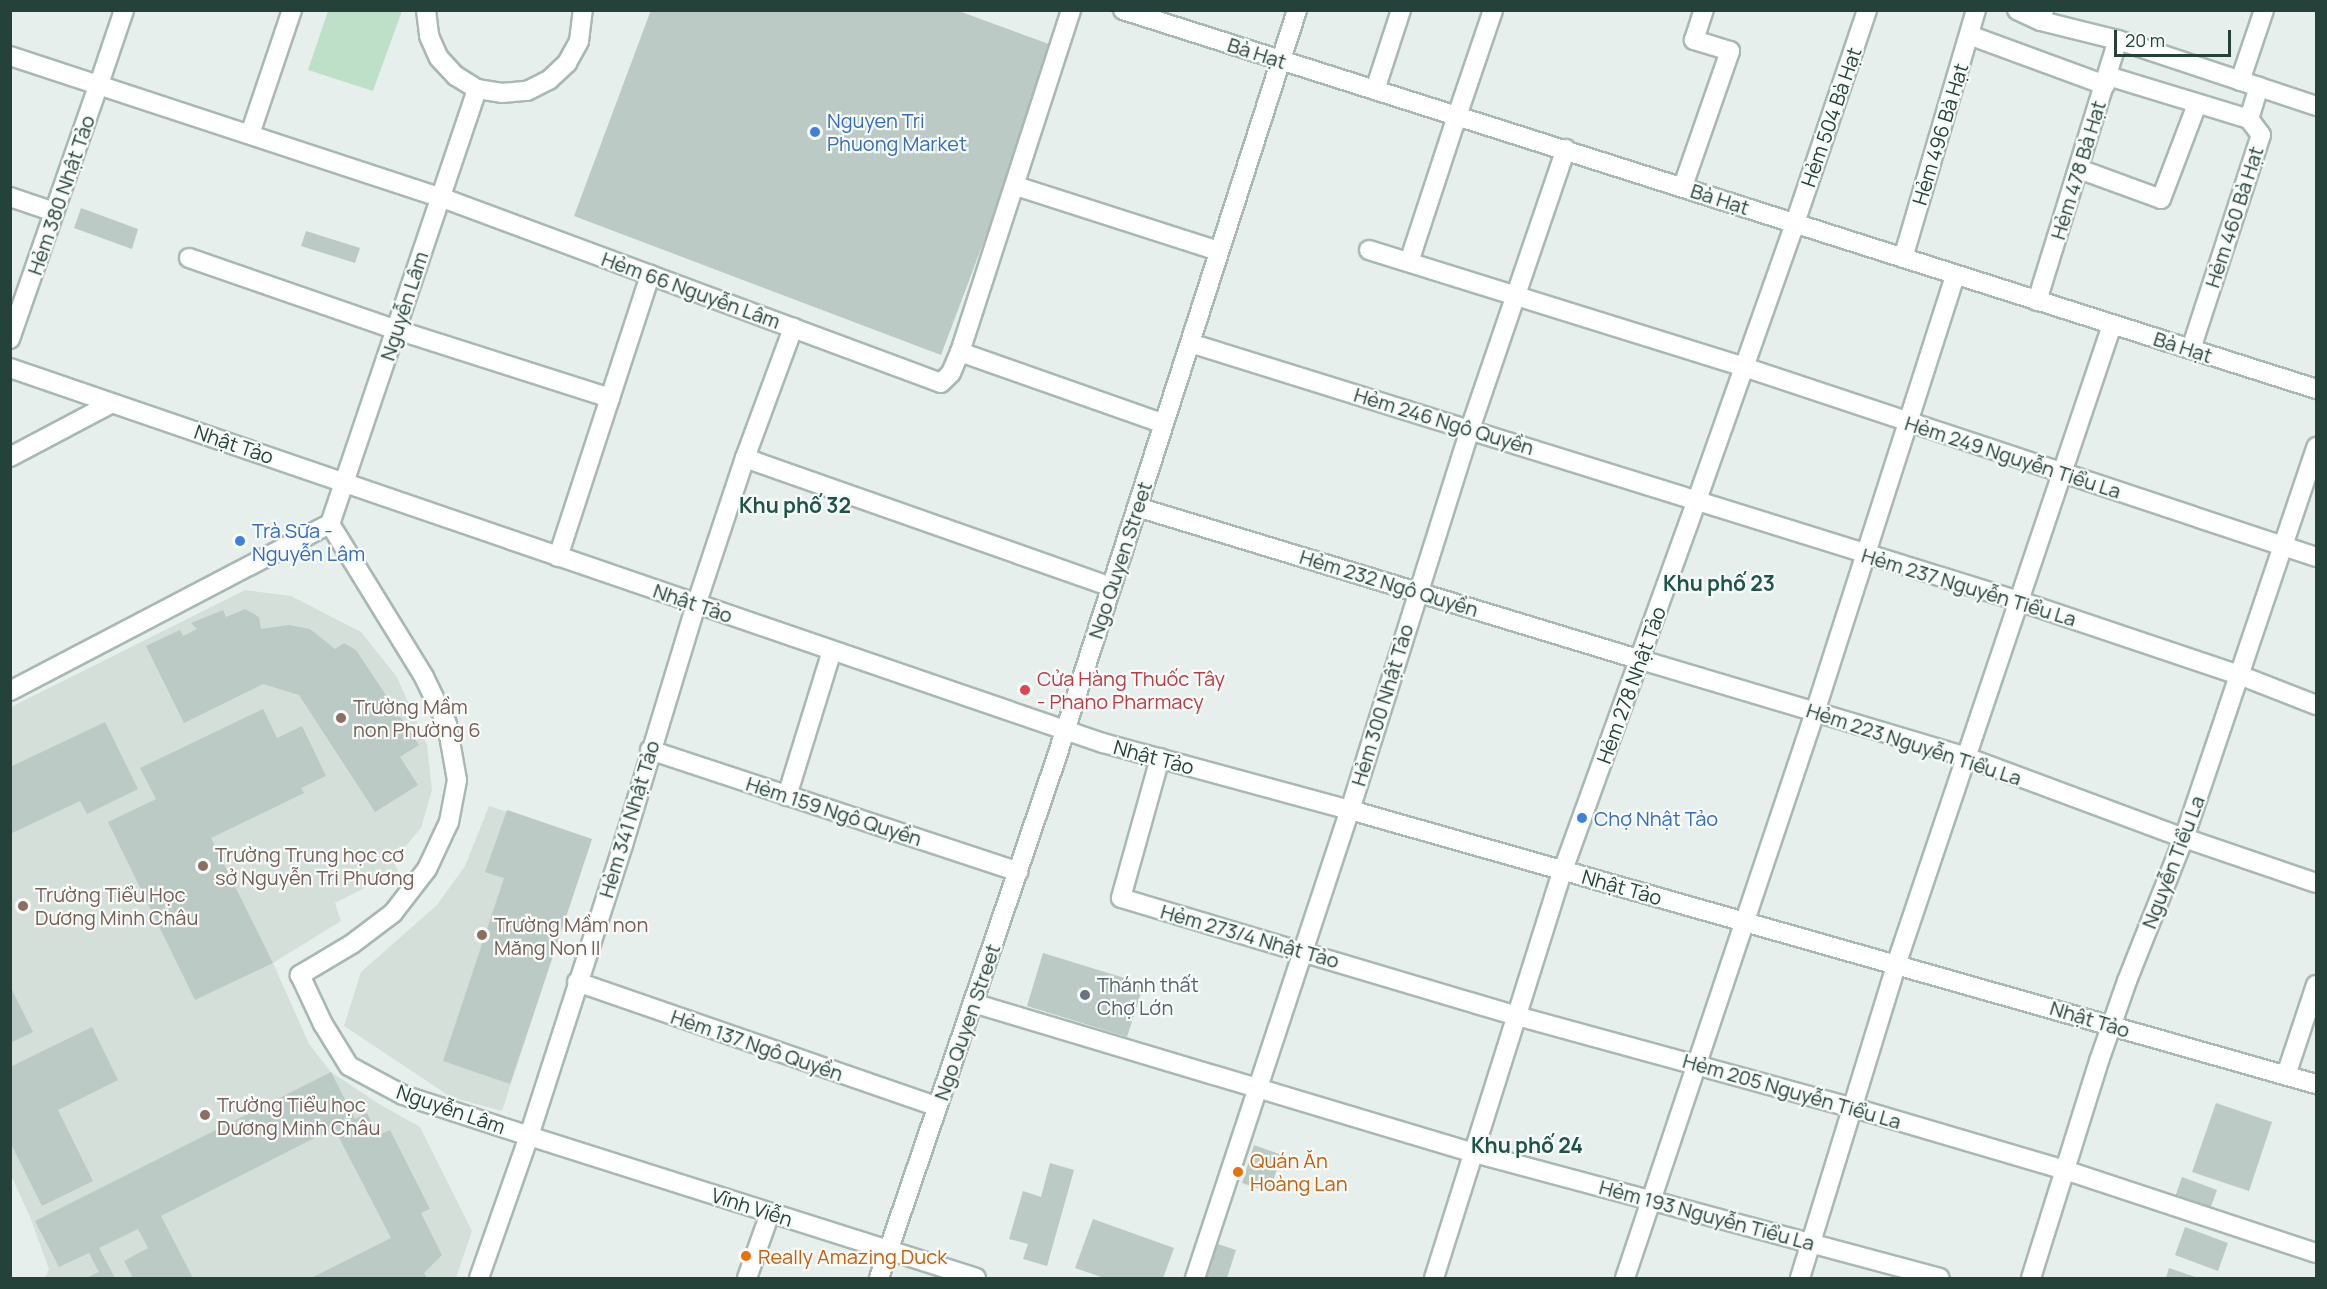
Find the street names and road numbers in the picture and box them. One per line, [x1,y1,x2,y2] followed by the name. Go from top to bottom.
[1225,32,1289,74] street label: Bà Hạt
[1796,44,1866,190] street label: Hẻm 504 Bà Hạt
[1907,60,1973,208] street label: Hẻm 496 Bà Hạt
[2045,98,2111,242] street label: Hẻm 478 Bà Hạt
[22,112,100,278] street label: Hẻm 380 Nhật Tảo
[2200,143,2268,291] street label: Hẻm 460 Bà Hạt
[1688,178,1752,220] street label: Bà Hạt
[598,247,784,333] street label: Hẻm 66 Nguyễn Lâm
[375,249,433,363] street label: Nguyễn Lâm
[2151,326,2215,368] street label: Bà Hạt
[1351,382,1537,460] street label: Hẻm 246 Ngô Quyền
[1902,411,2124,503] street label: Hẻm 249 Nguyễn Tiểu La
[191,419,277,469] street label: Nhật Tảo
[1083,478,1157,642] street label: Ngo Quyen Street
[1859,543,2079,631] street label: Hẻm 237 Nguyễn Tiểu La
[1297,544,1481,622] street label: Hẻm 232 Ngô Quyền
[650,578,736,628] street label: Nhật Tảo
[1591,603,1671,767] street label: Hẻm 278 Nhật Tảo
[1346,621,1418,789] street label: Hẻm 300 Nhật Tảo
[1804,698,2024,790] street label: Hẻm 223 Nguyễn Tiểu La
[1111,735,1197,779] street label: Nhật Tảo
[594,737,664,901] street label: Hẻm 341 Nhật Tảo
[743,771,925,851] street label: Hẻm 159 Ngô Quyền
[2137,792,2209,932] street label: Nguyễn Tiểu La
[1579,864,1665,910] street label: Nhật Tảo
[1158,899,1342,973] street label: Hẻm 273/4 Nhật Tảo
[929,941,1005,1103] street label: Ngo Quyen Street
[2047,996,2133,1042] street label: Nhật Tảo
[668,1004,846,1086] street label: Hẻm 137 Ngô Quyền
[1680,1048,1904,1134] street label: Hẻm 205 Nguyễn Tiểu La
[394,1079,508,1139] street label: Nguyễn Lâm
[1597,1175,1817,1255] street label: Hẻm 193 Nguyễn Tiểu La
[708,1183,796,1231] street label: Vĩnh Viễn

